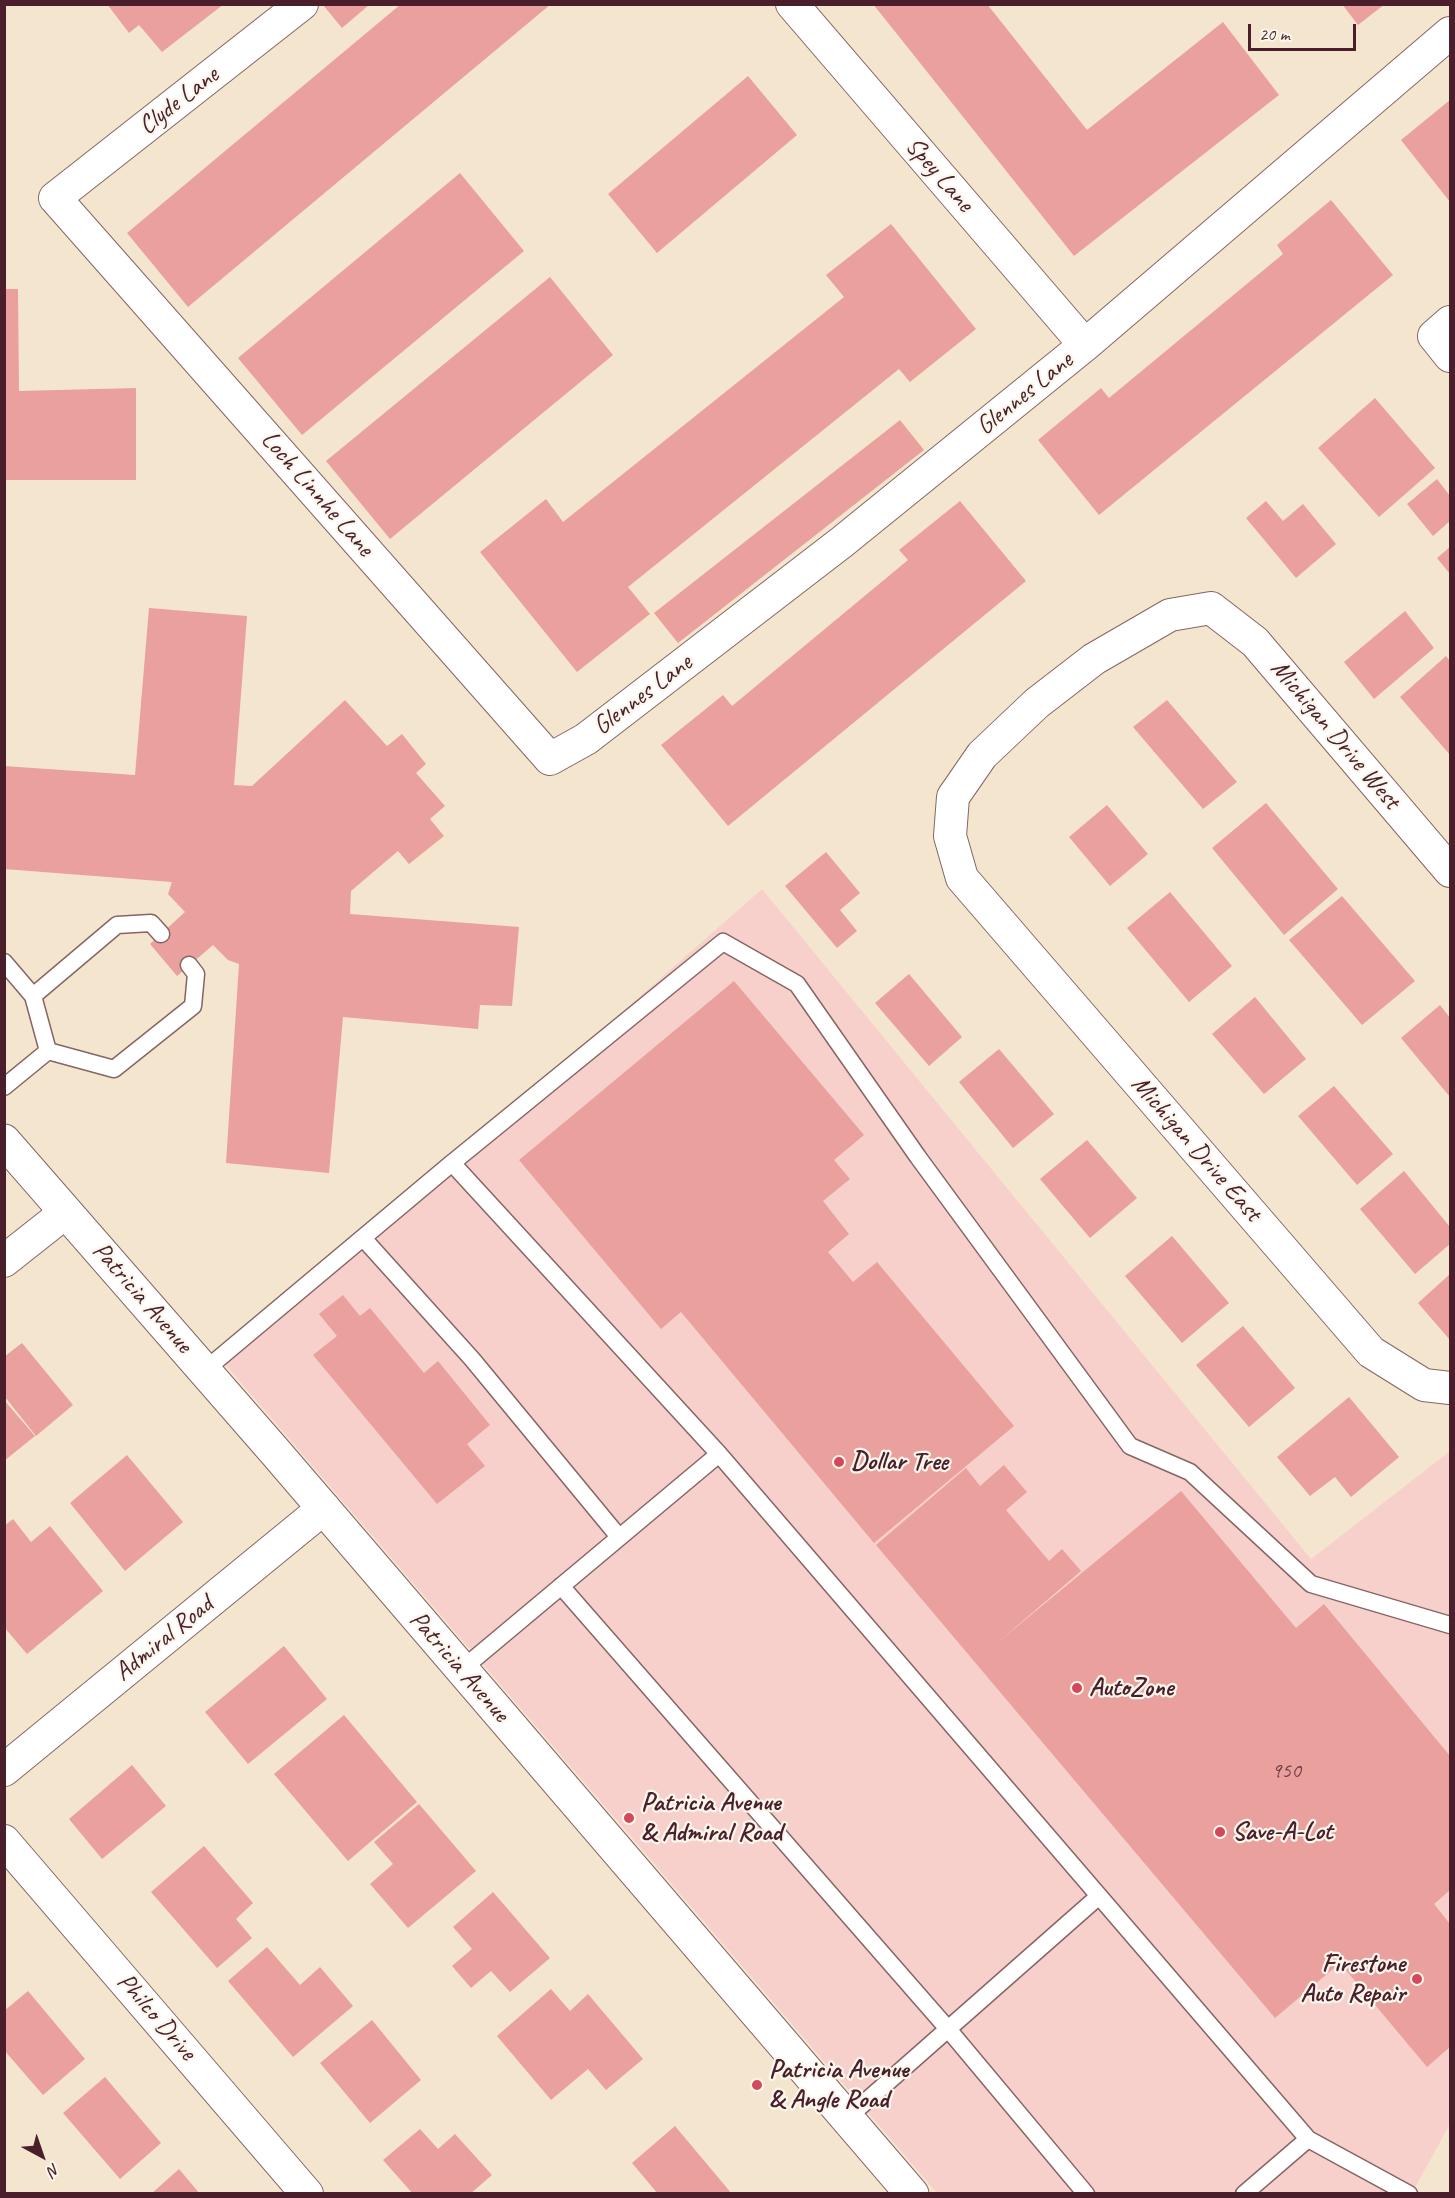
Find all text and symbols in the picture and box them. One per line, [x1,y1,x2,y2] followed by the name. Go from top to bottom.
[1251,12,1359,50] scale bar
[1259,23,1290,45] text: 20 m
[133,60,225,142] street label: Clyde Lane
[898,131,980,219] street label: Spey Lane
[970,346,1080,442] street label: Glennes Lane
[254,425,380,563] street label: Loch Linnhe Lane
[588,648,698,742] street label: Glennes Lane
[1263,654,1407,816] street label: Michigan Drive West
[1124,1070,1268,1228] street label: Michigan Drive East
[85,1236,199,1360] street label: Patricia Avenue
[851,1446,948,1478] place label: Dollar Tree
[832,1455,846,1469] marker: Dollar Tree
[108,1590,220,1688] street label: Admiral Road
[402,1605,516,1729] street label: Patricia Avenue
[1089,1672,1173,1704] place label: AutoZone
[1070,1681,1084,1695] marker: AutoZone
[1271,1758,1301,1784] house number: 950
[641,1787,782,1848] place label: Patricia Avenue & Admiral Road
[622,1811,636,1825] marker: Patricia Avenue & Admiral Road
[1232,1816,1332,1848] place label: Save-A-Lot
[1213,1825,1227,1839] marker: Save-A-Lot
[1301,1948,1405,2009] place label: Firestone Auto Repair
[110,1967,202,2067] street label: Philco Drive
[1410,1972,1424,1986] marker: Firestone Auto Repair
[769,2054,908,2116] place label: Patricia Avenue & Angle Road
[750,2078,764,2092] marker: Patricia Avenue & Angle Road
[12,2126,72,2186] north arrow
[43,2159,64,2181] text: N

